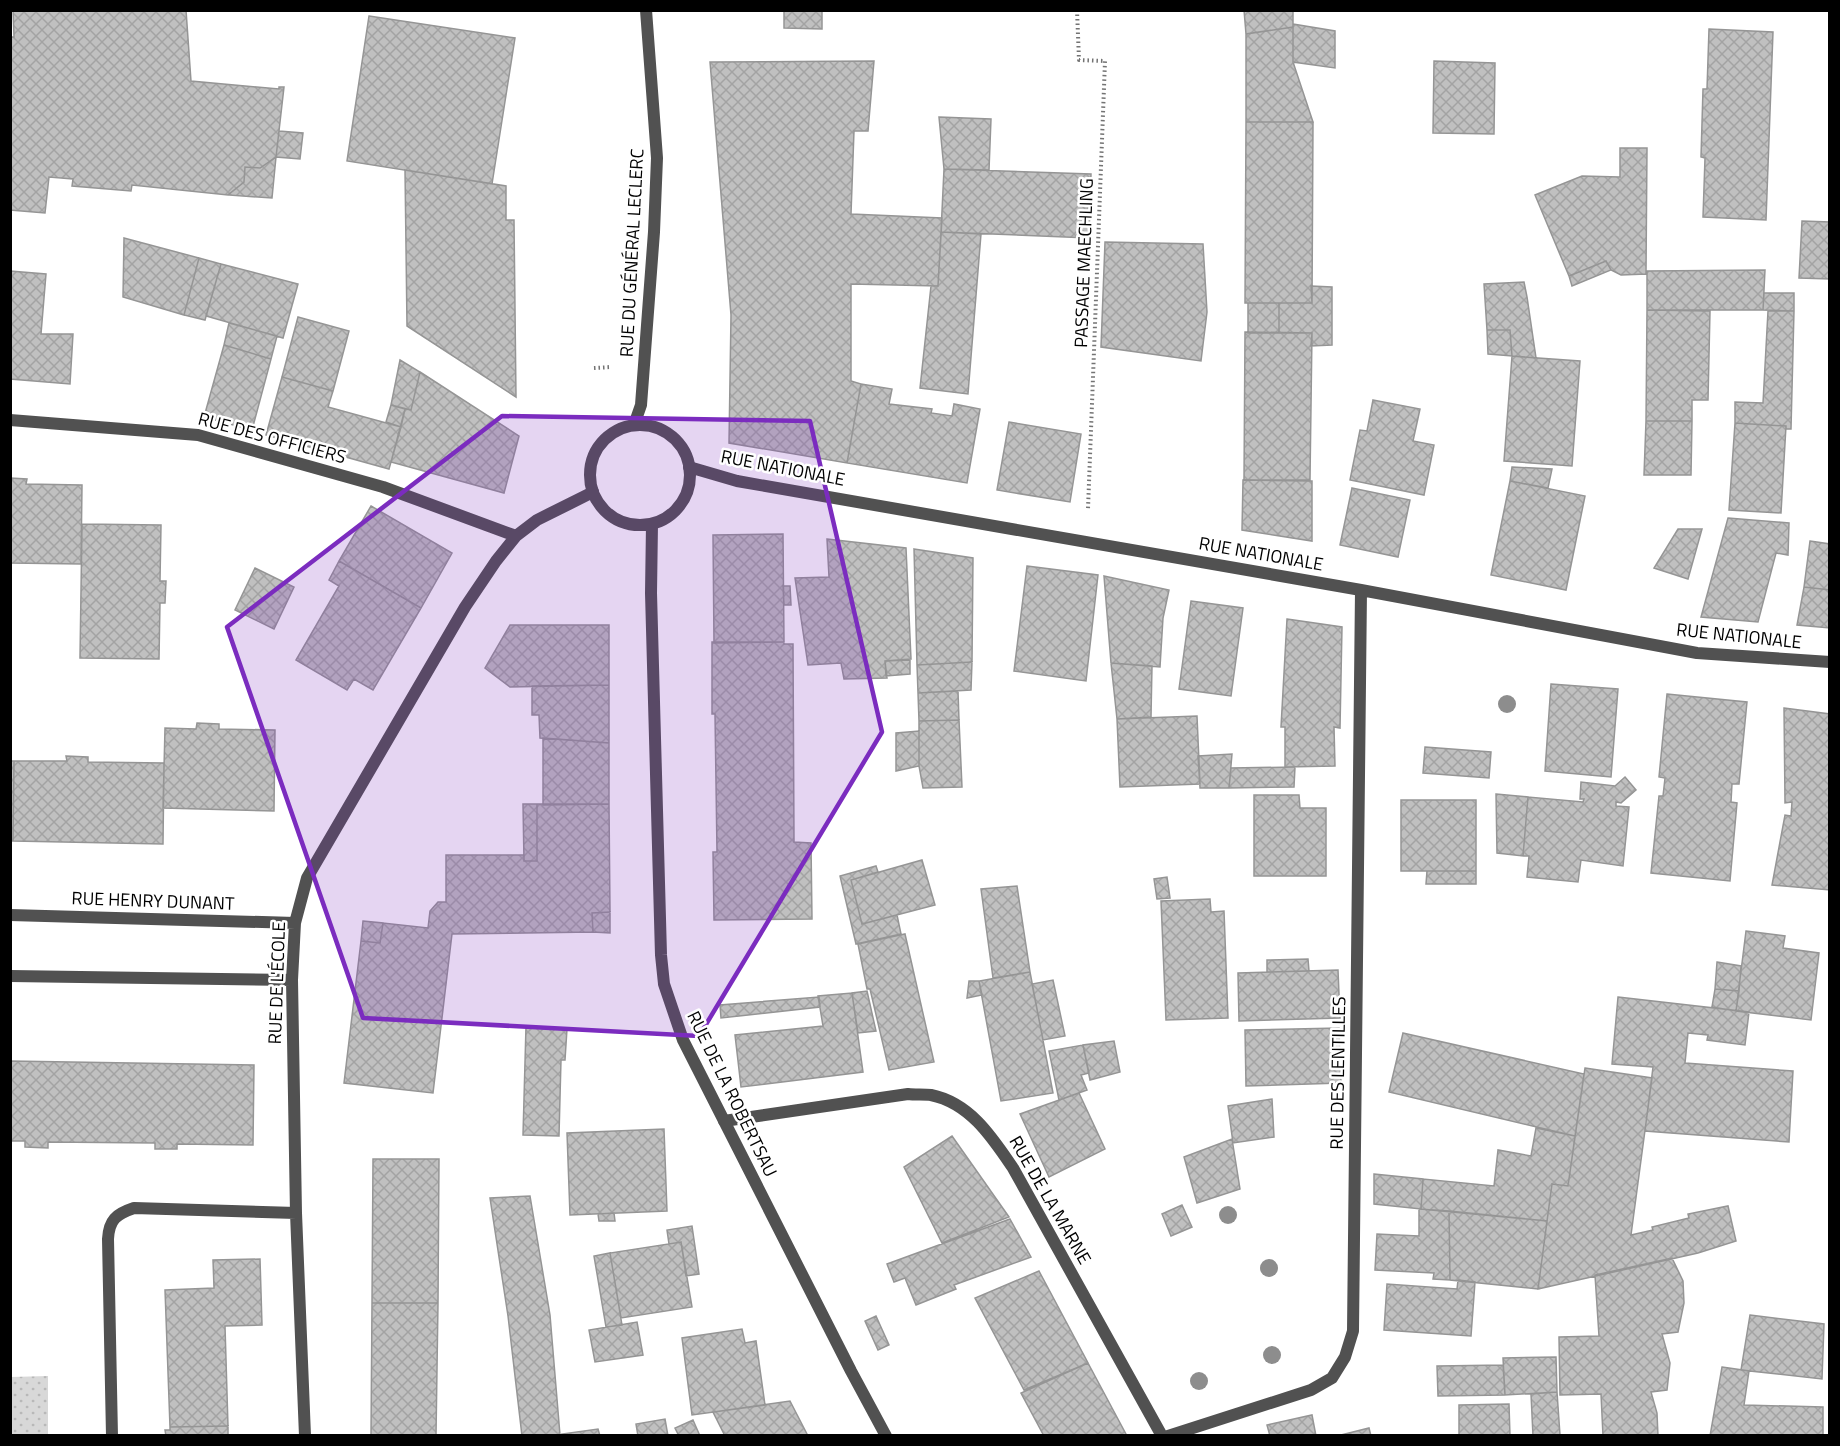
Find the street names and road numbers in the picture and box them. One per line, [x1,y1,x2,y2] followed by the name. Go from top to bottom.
[613,148,650,358] street label: RUE DU GÉNÉRAL LECLERC
[1067,178,1100,348] street label: PASSAGE MAECHLING
[195,405,349,470] street label: RUE DES OFFICIERS
[719,442,847,493] street label: RUE NATIONALE
[1197,529,1325,578] street label: RUE NATIONALE
[1675,615,1803,656] street label: RUE NATIONALE
[71,884,235,917] street label: RUE HENRY DUNANT
[261,921,292,1045] street label: RUE DE L'ÉCOLE
[1323,996,1352,1150] street label: RUE DES LENTILLES
[681,1006,784,1181] street label: RUE DE LA ROBERTSAU
[1003,1130,1098,1269] street label: RUE DE LA MARNE

